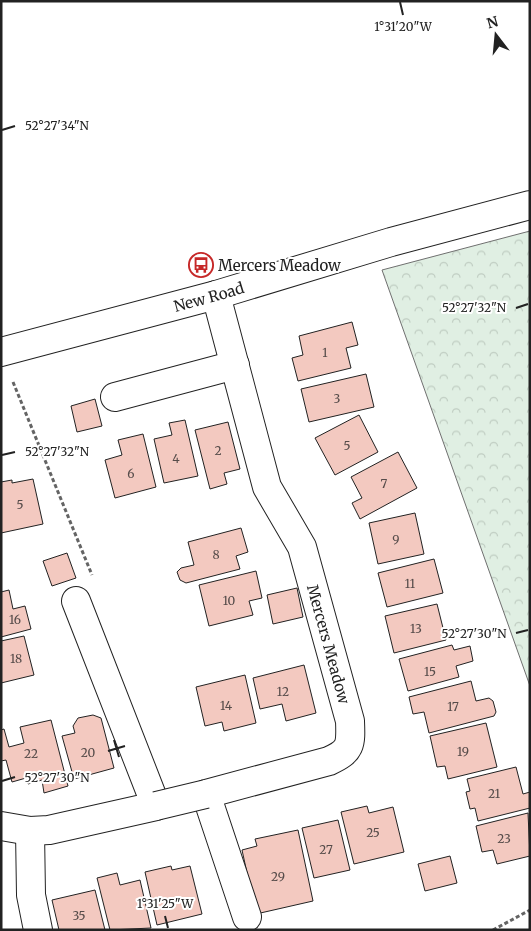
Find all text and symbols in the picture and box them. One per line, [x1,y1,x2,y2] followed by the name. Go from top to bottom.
[471,10,521,60] north arrow
[485,12,500,33] text: N
[374,19,433,34] text: 1°31'20"W
[25,118,90,133] text: 52°27'34"N
[188,252,214,278] bus stop icon: Mercers Meadow
[218,256,341,275] place label: Mercers Meadow
[172,278,246,315] street label: New Road
[442,300,507,315] text: 52°27'32"N
[322,345,328,360] house number: 1
[334,391,341,406] house number: 3
[343,438,351,453] house number: 5
[214,443,222,458] house number: 2
[25,444,90,459] text: 52°27'32"N
[172,451,180,466] house number: 4
[127,466,135,481] house number: 6
[381,476,388,491] house number: 7
[16,497,24,512] house number: 5
[392,532,400,547] house number: 9
[212,547,220,562] house number: 8
[405,576,416,591] house number: 11
[303,582,354,706] street label: Mercers Meadow
[223,593,236,608] house number: 10
[9,612,21,627] house number: 16
[410,621,422,636] house number: 13
[441,626,507,641] text: 52°27'30"N
[10,651,22,666] house number: 18
[424,664,436,679] house number: 15
[277,684,289,699] house number: 12
[220,698,233,713] house number: 14
[447,699,459,714] house number: 17
[457,744,469,759] house number: 19
[81,745,96,760] house number: 20
[24,746,38,761] house number: 22
[24,770,90,785] text: 52°27'30"N
[488,786,501,801] house number: 21
[366,825,380,840] house number: 25
[497,831,511,846] house number: 23
[319,842,333,857] house number: 27
[271,869,285,884] house number: 29
[137,896,194,911] text: 1°31'25"W
[72,908,86,923] house number: 35

